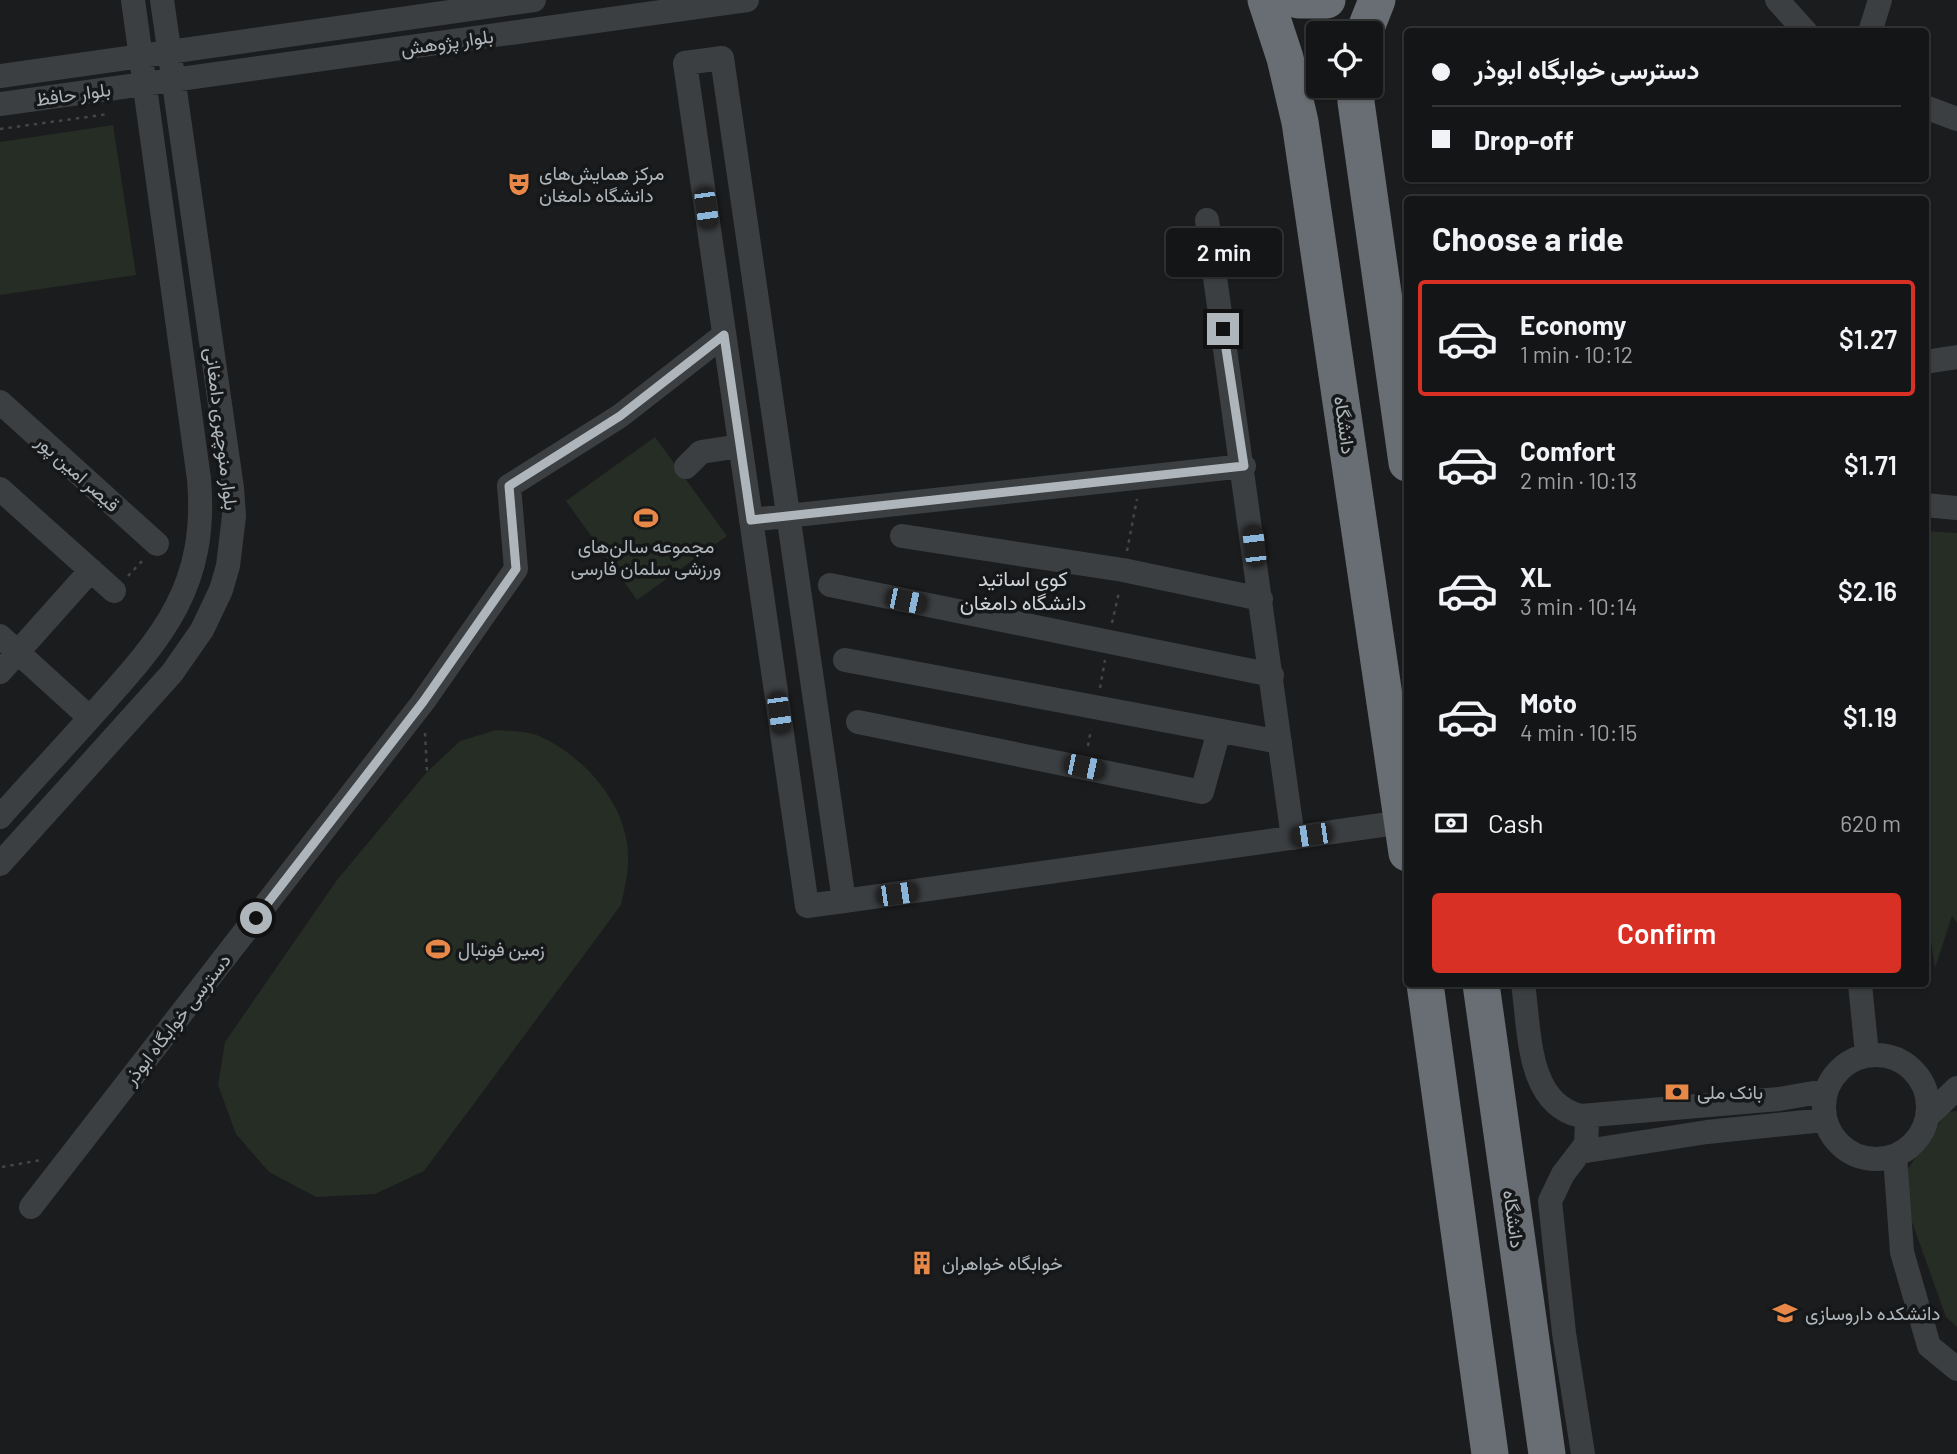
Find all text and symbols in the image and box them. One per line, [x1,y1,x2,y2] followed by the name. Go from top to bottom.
[1306,21,1383,98] map controls
[1306,21,1383,98] button: locate
[399,24,495,62] street label: بلوار پژوهش
[1474,53,1700,84] text: دسترسی خوابگاه ابوذر
[34,77,112,111] street label: بلوار حافظ
[1474,124,1574,155] text: Drop-off
[539,161,664,206] place label: مرکز همایش‌های دانشگاه دامغان
[505,170,533,198] theatre icon: مرکز همایش‌های دانشگاه دامغان
[693,186,720,230] car
[1432,219,1624,257] text: Choose a ride
[1165,228,1281,276] callout: 2 min
[1197,238,1251,266] text: 2 min
[1436,307,1499,370] icon: car
[1520,309,1626,340] text: Economy
[1207,313,1239,345] route end
[1839,323,1897,354] text: $1.27
[1520,340,1633,368] text: 1 min · 10:12
[198,346,244,512] street label: بلوار منوچهری دامغانی
[1330,394,1361,455] street label: دانشگاه
[29,428,125,518] street label: قیصر امین پور
[1436,433,1499,496] icon: car
[1520,435,1616,466] text: Comfort
[1844,449,1897,480] text: $1.71
[1520,466,1637,494] text: 2 min · 10:13
[632,504,660,532] sports icon: مجموعه سالن‌های ورزشی سلمان فارسی
[1242,524,1267,568] car
[571,534,721,580] place label: مجموعه سالن‌های ورزشی سلمان فارسی
[1436,559,1499,622] icon: car
[1520,561,1551,592] text: XL
[960,565,1086,615] district label: کوی اساتید دانشگاه دامغان
[1838,575,1897,606] text: $2.16
[884,586,929,616] car
[1520,592,1637,620] text: 3 min · 10:14
[1436,685,1499,748] icon: car
[1520,687,1577,718] text: Moto
[766,691,793,735] car
[1843,701,1897,732] text: $1.19
[1520,718,1637,746] text: 4 min · 10:15
[1062,752,1107,782] car
[1432,804,1470,842] icon: cash
[1488,807,1543,838] text: Cash
[1840,809,1901,837] text: 620 m
[1289,822,1334,848] car
[875,881,920,907] car
[1432,893,1901,973] button: Confirm
[240,902,272,934] route start
[424,935,452,963] sports icon: زمین فوتبال
[458,937,545,961] place label: زمین فوتبال
[118,948,236,1090] street label: دسترسی خوابگاه ابوذر
[1663,1078,1691,1106] bank icon: بانک ملی
[1697,1080,1763,1104] place label: بانک ملی
[1499,1188,1530,1249] street label: دانشگاه
[908,1249,936,1277] building icon: خوابگاه خواهران
[942,1251,1063,1275] place label: خوابگاه خواهران
[1771,1299,1799,1327] school or university icon: دانشکده داروسازی
[1805,1301,1940,1325] place label: دانشکده داروسازی

